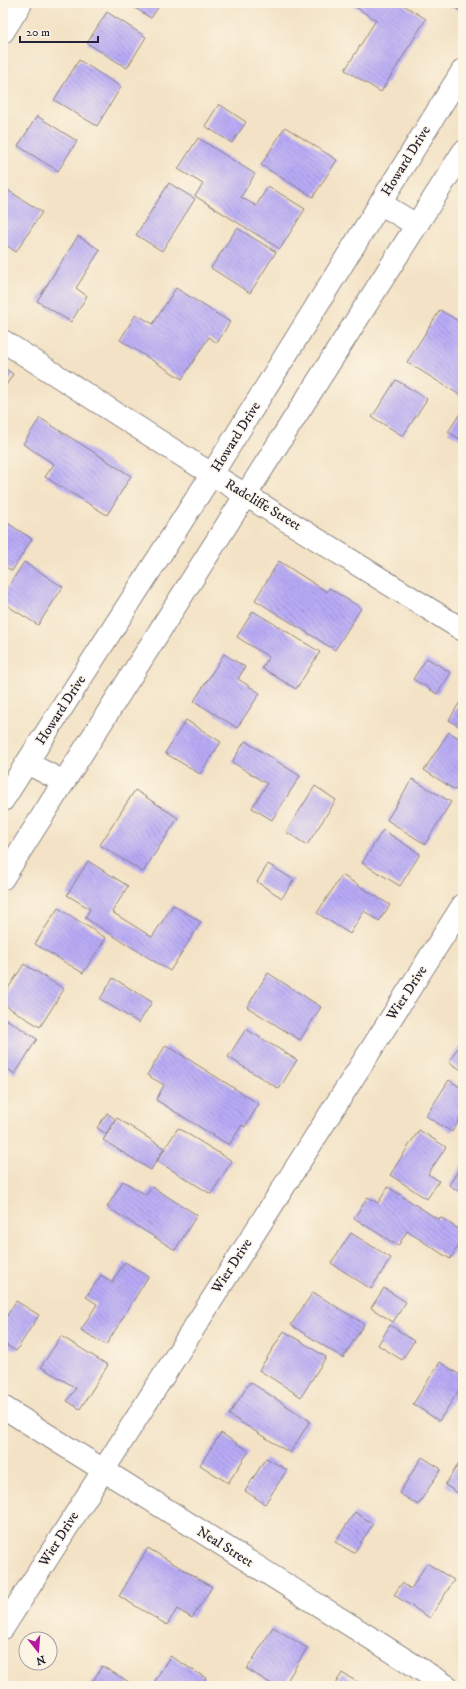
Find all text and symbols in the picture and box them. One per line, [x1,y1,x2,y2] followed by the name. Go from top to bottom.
[20,18,98,44] scale bar
[26,25,50,40] text: 20 m
[377,122,435,199] street label: Howard Drive
[207,398,265,475] street label: Howard Drive
[222,475,305,535] street label: Radcliffe Street
[32,672,90,748] street label: Howard Drive
[382,962,431,1025] street label: Wier Drive
[207,1235,256,1298] street label: Wier Drive
[35,1508,83,1571] street label: Wier Drive
[193,1523,257,1572] street label: Neal Street
[18,1631,58,1671] north arrow
[34,1652,47,1668] text: N

